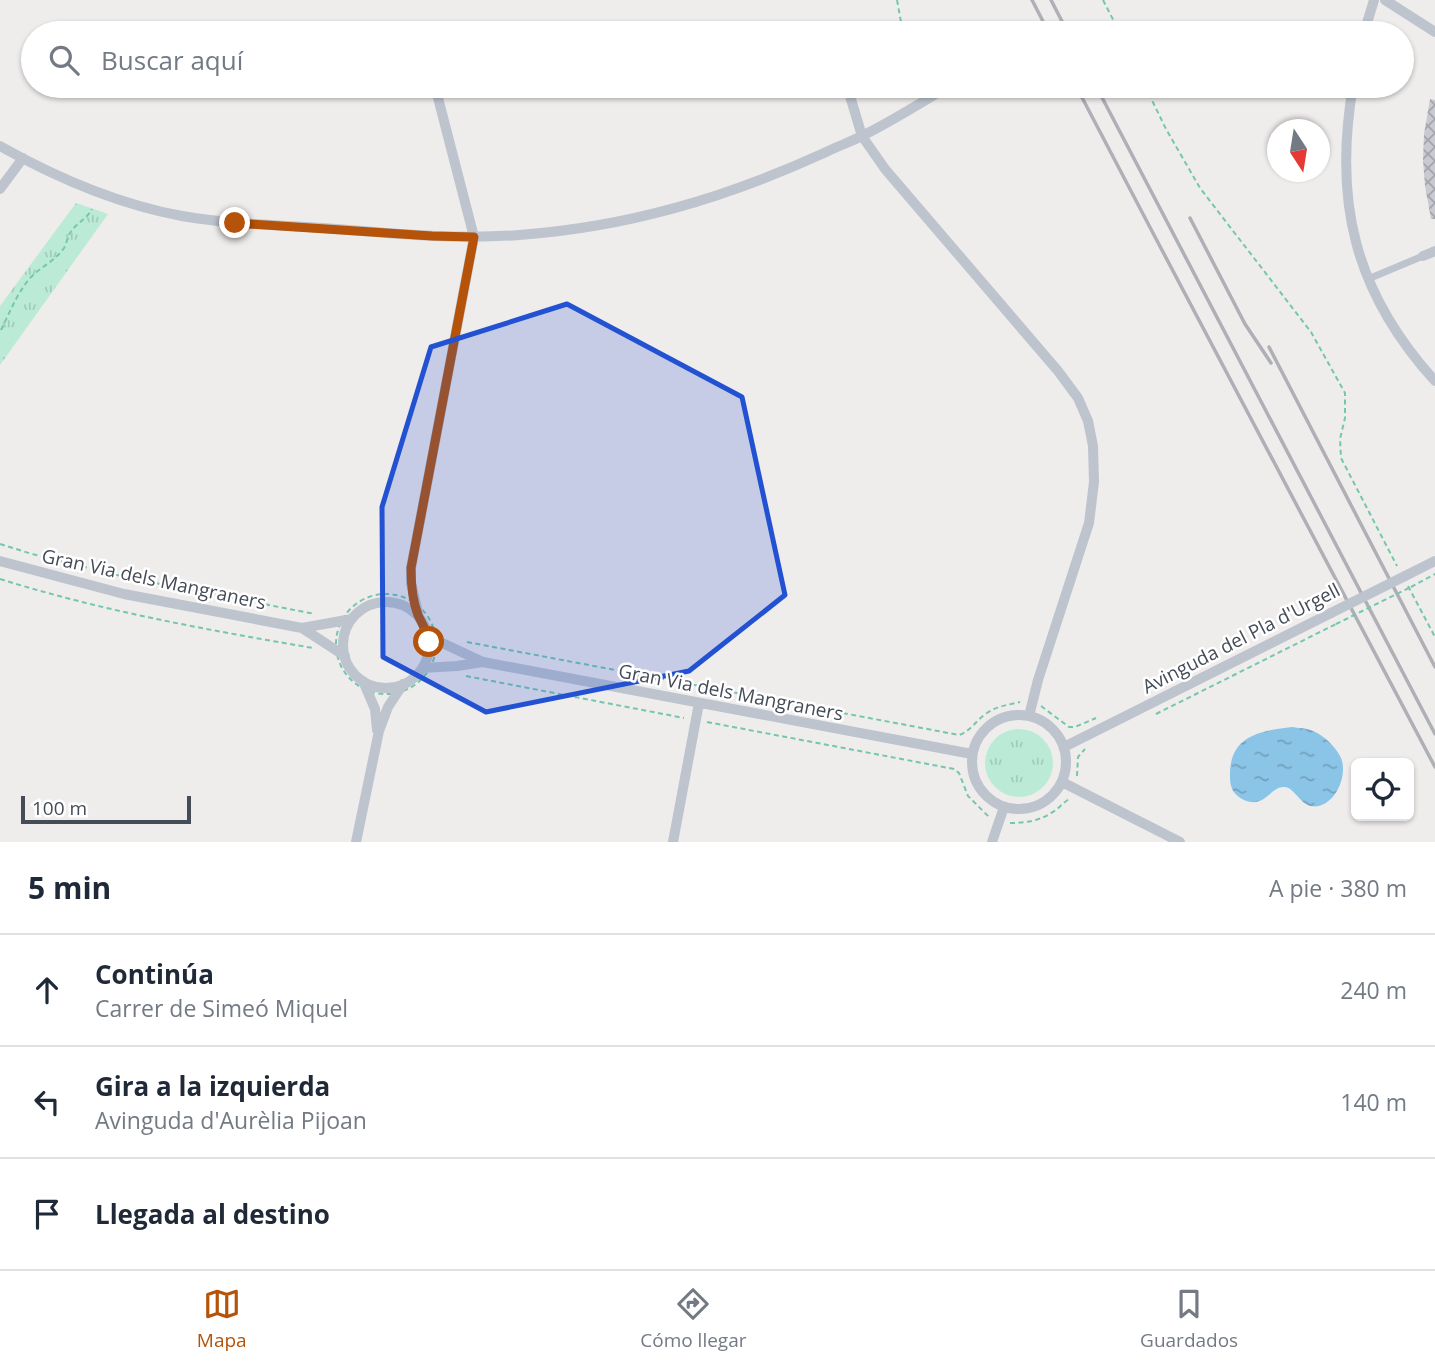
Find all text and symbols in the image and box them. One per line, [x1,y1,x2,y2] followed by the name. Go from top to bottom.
[21,21,1414,98] search box
[45,41,83,79] icon: search
[101,42,243,78] text: Buscar aquí
[1267,119,1330,182] north arrow
[219,207,250,238] route end
[40,543,268,615] street label: Gran Via dels Mangraners
[1138,577,1344,699] street label: Avinguda del Pla d'Urgell
[413,626,444,657] route start
[616,657,846,727] street label: Gran Via dels Mangraners
[1351,758,1414,821] map controls
[1351,758,1414,821] button: locate
[21,793,191,825] scale bar
[32,795,87,821] text: 100 m
[28,867,111,908] text: 5 min
[1269,872,1407,904] text: A pie · 380 m
[95,956,214,992] text: Continúa
[28,971,66,1009] icon: ahead
[1340,974,1407,1006] text: 240 m
[95,992,348,1024] text: Carrer de Simeó Miquel
[95,1068,330,1104] text: Gira a la izquierda
[28,1083,66,1121] icon: left
[1340,1086,1407,1118] text: 140 m
[95,1104,367,1136] text: Avinguda d'Aurèlia Pijoan
[28,1195,66,1233] icon: arrive
[95,1196,330,1232] text: Llegada al destino
[197,1285,247,1353] tab: Mapa
[640,1285,747,1353] tab: Cómo llegar
[1140,1285,1238,1353] tab: Guardados

